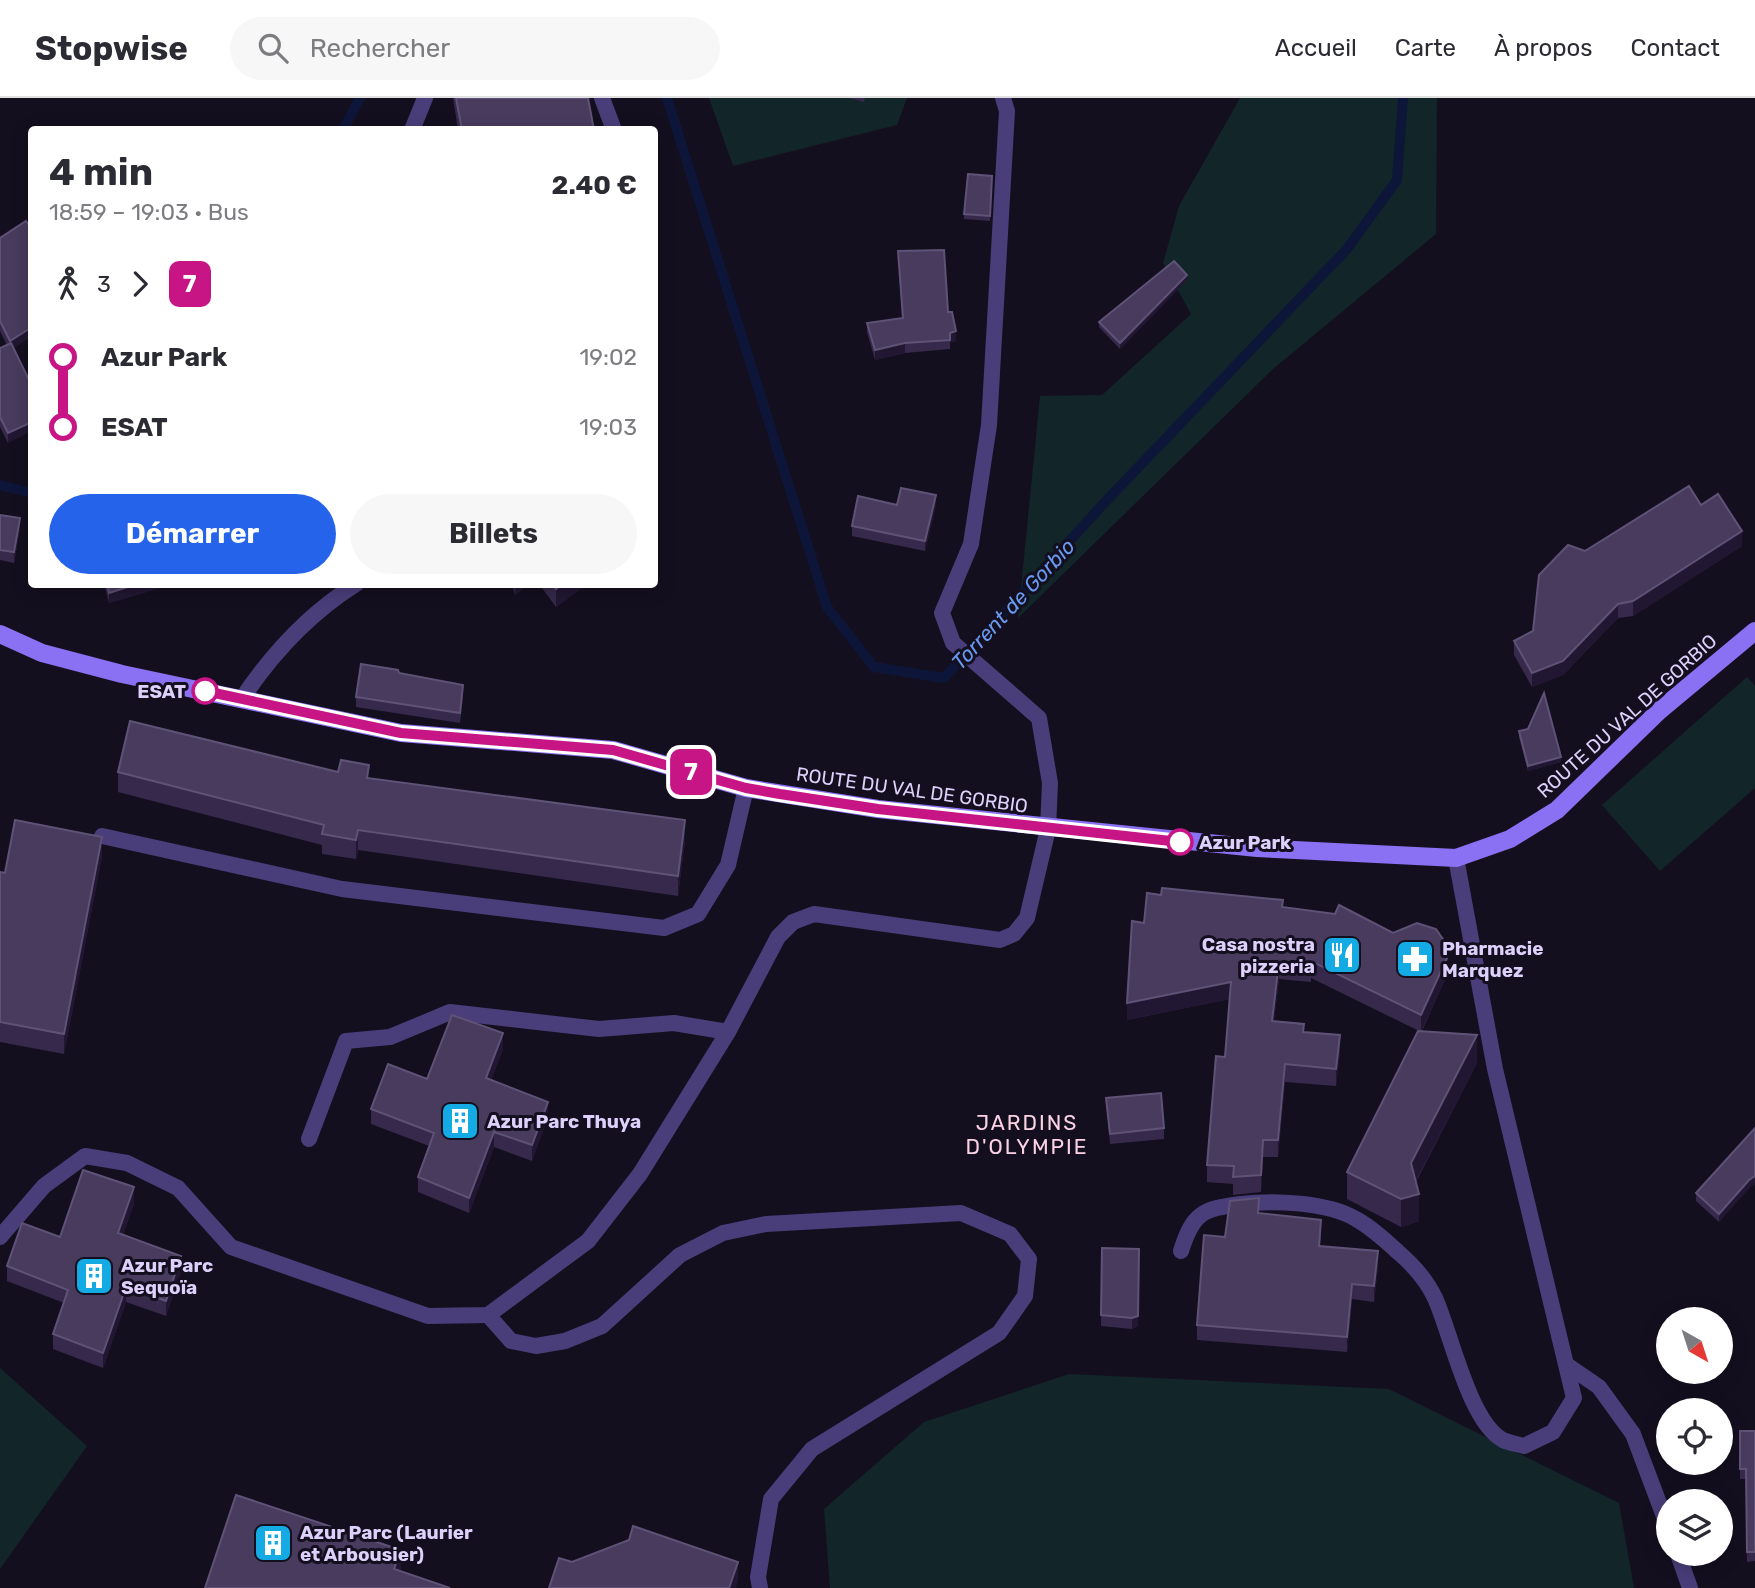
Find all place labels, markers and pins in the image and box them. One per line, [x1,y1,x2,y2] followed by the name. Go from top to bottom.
[192,678,218,704] marker: ESAT
[137,680,186,703] place label: ESAT
[1167,829,1193,855] marker: Azur Park
[1199,831,1291,854] place label: Azur Park
[1202,933,1315,978] place label: Casa nostra pizzeria
[1321,934,1363,976] restaurant icon: Casa nostra pizzeria
[1442,937,1544,982] place label: Pharmacie Marquez
[1394,938,1436,980] pharmacy icon: Pharmacie Marquez
[439,1100,481,1142] building icon: Azur Parc Thuya
[487,1110,641,1133] place label: Azur Parc Thuya
[121,1254,213,1299] place label: Azur Parc Sequoïa
[73,1255,115,1297] building icon: Azur Parc Sequoïa
[300,1521,473,1566] place label: Azur Parc (Laurier et Arbousier)
[252,1522,294,1564] building icon: Azur Parc (Laurier et Arbousier)

